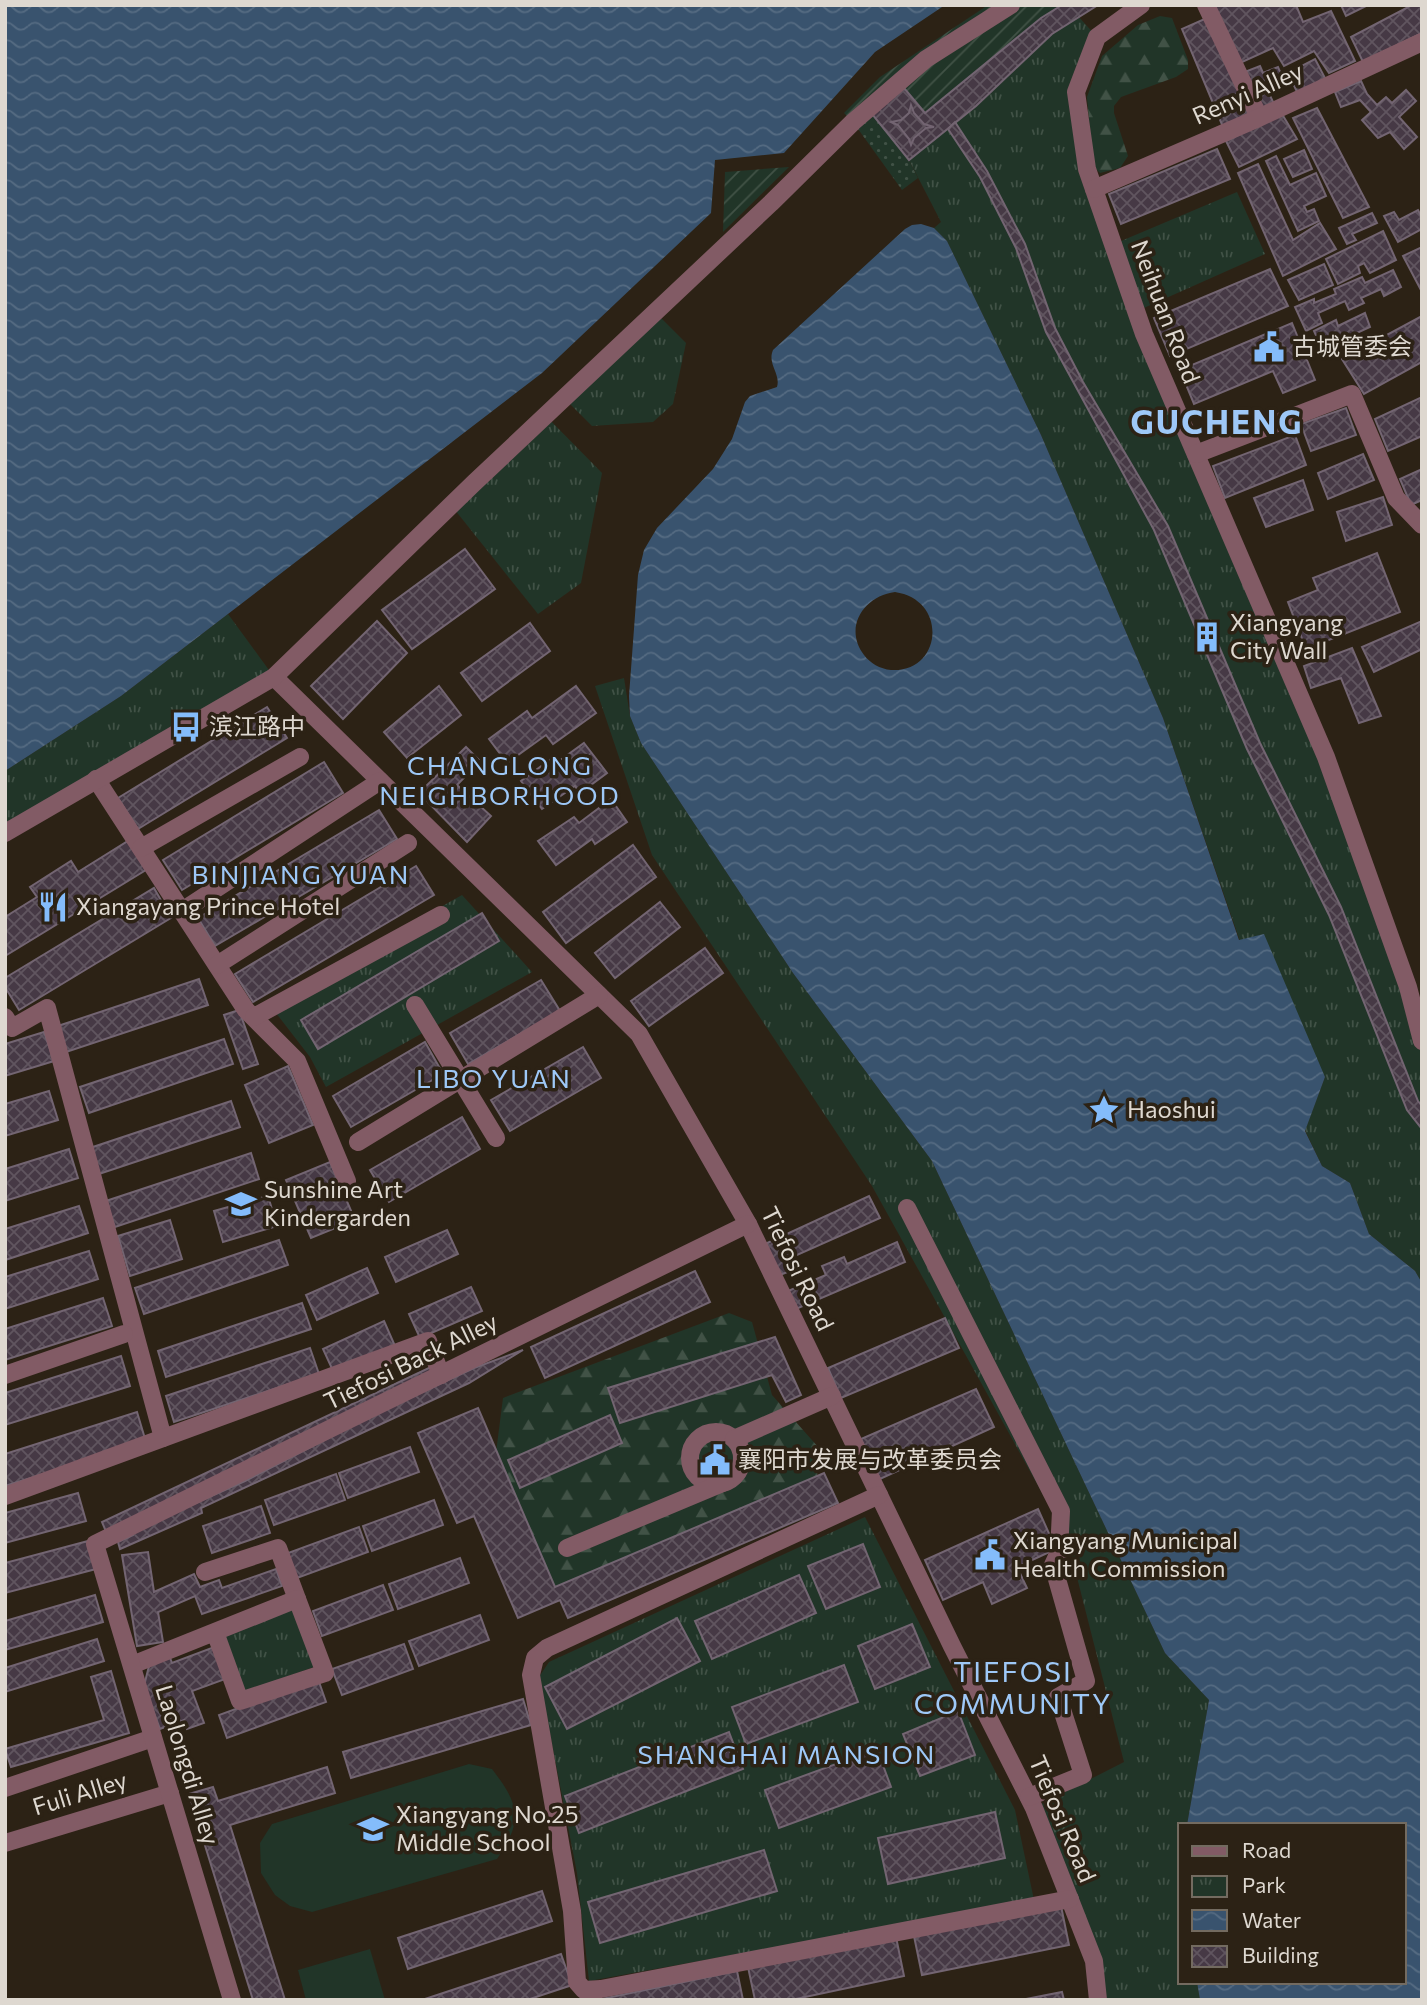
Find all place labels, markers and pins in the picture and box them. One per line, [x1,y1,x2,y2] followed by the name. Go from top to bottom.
[1252,330,1286,364] public building icon: 古城管委会
[1292,331,1412,360] place label: 古城管委会
[1230,607,1343,664] place label: Xiangyang City Wall
[1190,620,1224,654] building icon: Xiangyang City Wall
[169,710,203,744] bus stop icon: 滨江路中
[209,711,305,740] place label: 滨江路中
[36,890,70,924] restaurant icon: Xiangayang Prince Hotel
[76,891,340,920] place label: Xiangayang Prince Hotel
[1087,1093,1121,1127] place icon: Haoshui
[1127,1094,1216,1123] place label: Haoshui
[264,1174,411,1231] place label: Sunshine Art Kindergarden
[224,1187,258,1221] school or university icon: Sunshine Art Kindergarden
[698,1443,732,1477] public building icon: 襄阳市发展与改革委员会
[738,1444,1002,1473] place label: 襄阳市发展与改革委员会
[1013,1525,1238,1582] place label: Xiangyang Municipal Health Commission
[973,1538,1007,1572] public building icon: Xiangyang Municipal Health Commission
[396,1799,578,1856] place label: Xiangyang No.25 Middle School
[356,1812,390,1846] school or university icon: Xiangyang No.25 Middle School

